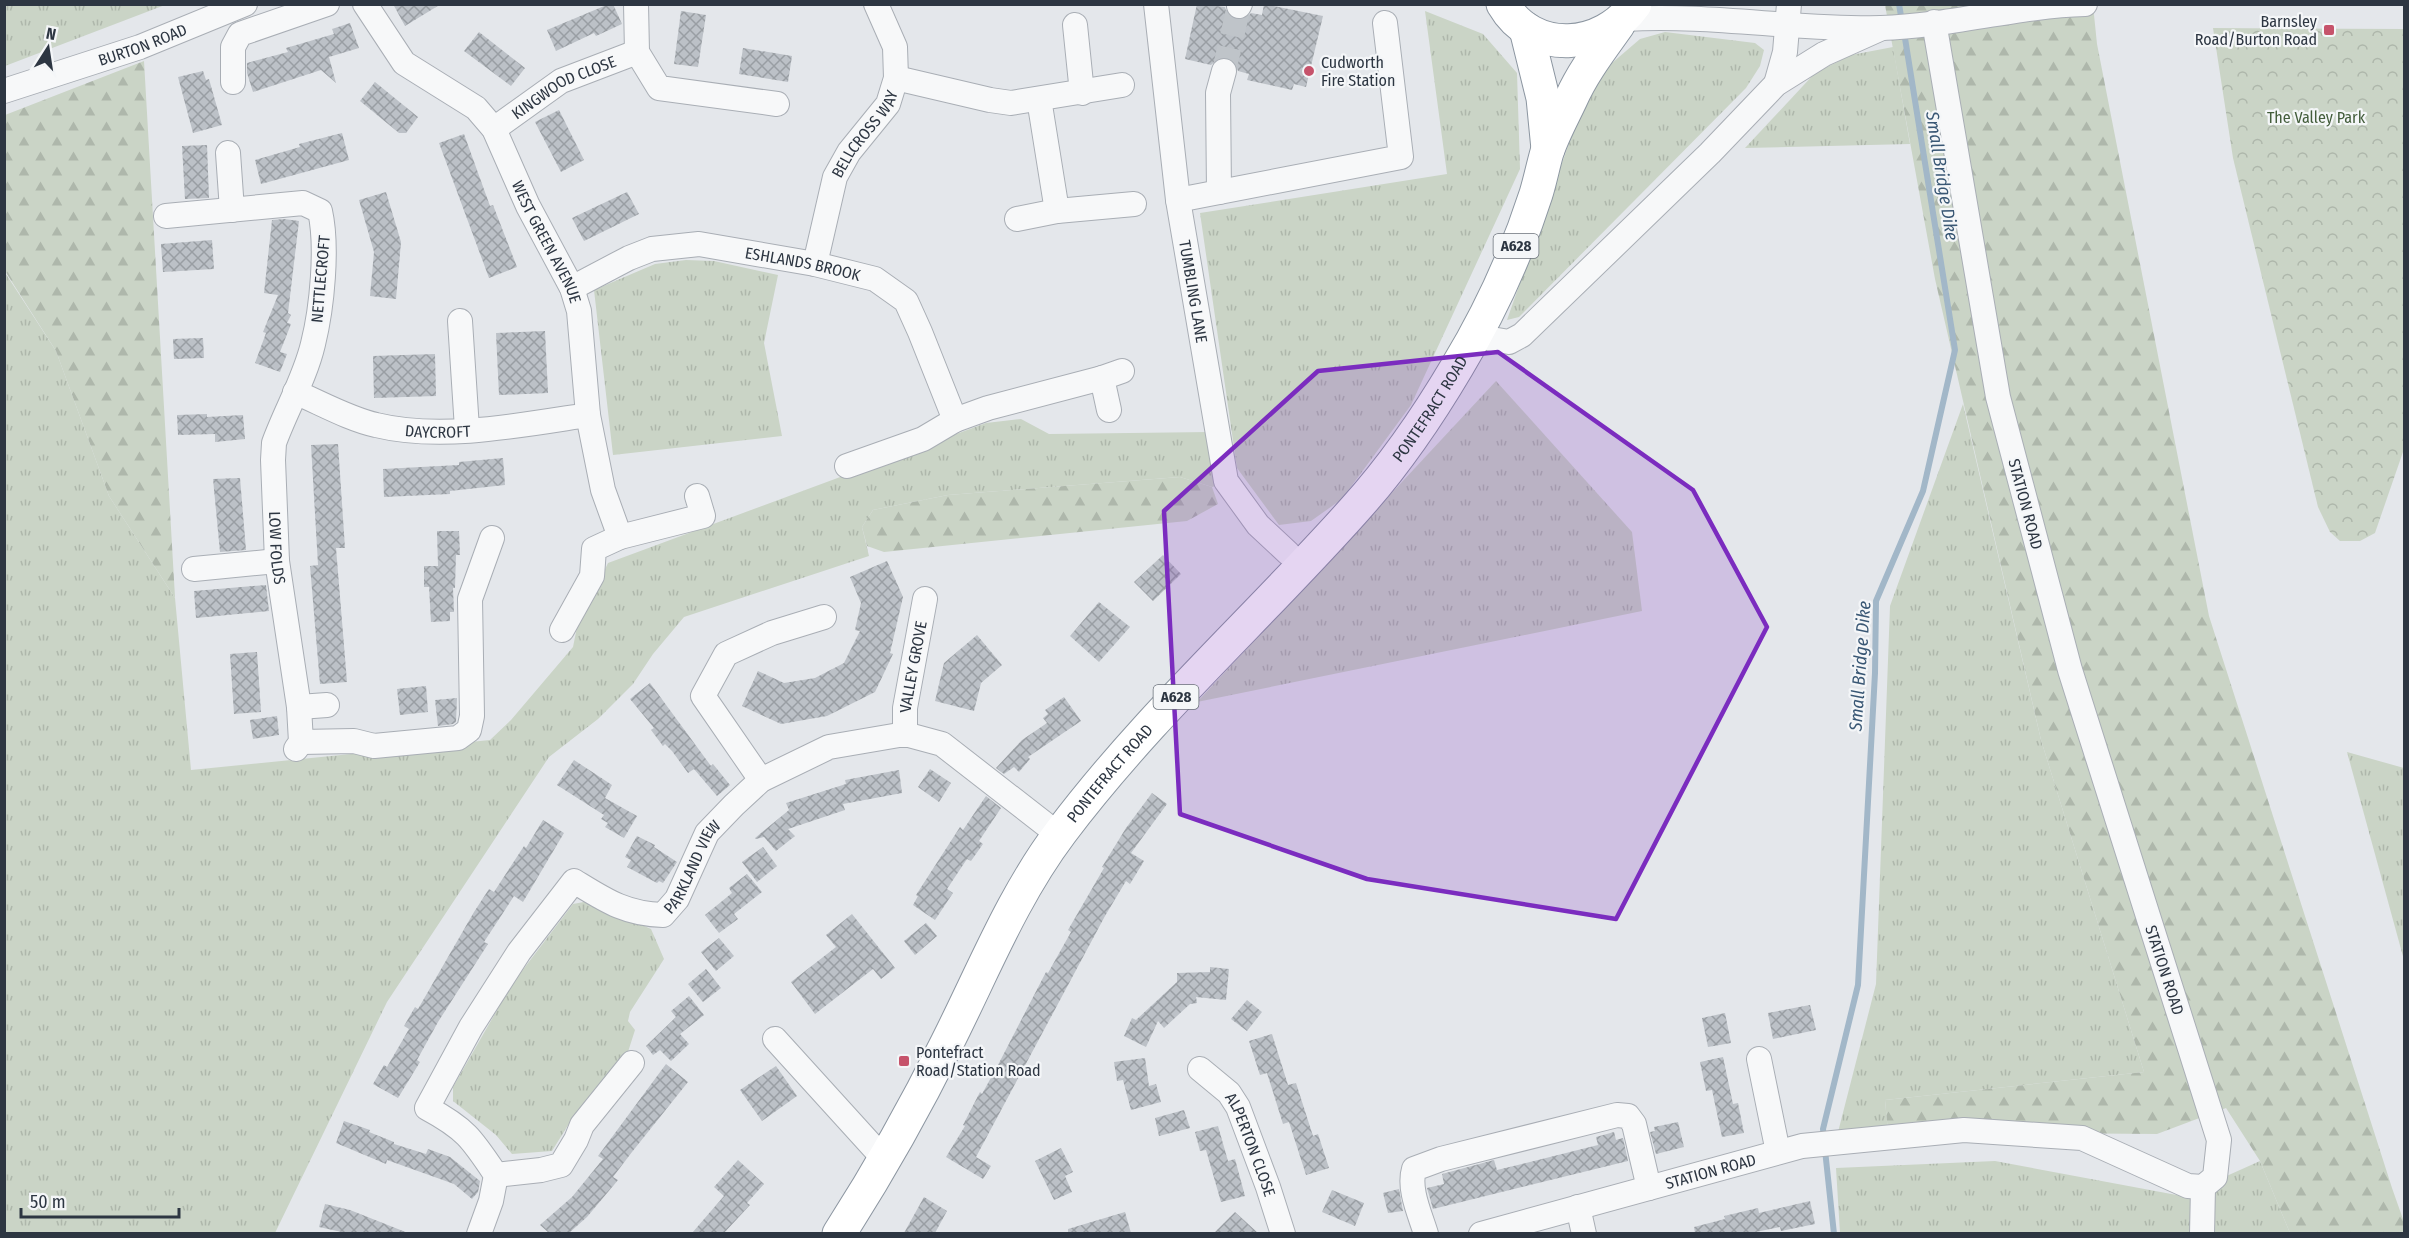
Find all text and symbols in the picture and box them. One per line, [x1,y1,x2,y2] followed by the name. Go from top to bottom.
[2195,12,2318,49] place label: Barnsley Road/Burton Road
[18,18,78,78] north arrow
[96,20,190,70] street label: BURTON ROAD
[2322,23,2336,37] marker: Barnsley Road/Burton Road
[44,24,58,44] text: N
[508,52,619,123] street label: KINGWOOD CLOSE
[1321,53,1395,90] place label: Cudworth Fire Station
[1302,64,1316,78] marker: Cudworth Fire Station
[828,88,902,181] street label: BELLCROSS WAY
[2267,108,2366,127] park label: The Valley Park
[1921,109,1963,243] water label: Small Bridge Dike
[508,178,585,305] street label: WEST GREEN AVENUE
[307,234,334,324] street label: NETTLECROFT
[1494,234,1538,258] road number: A628
[1175,239,1211,344] street label: TUMBLING LANE
[744,243,863,285] street label: ESHLANDS BROOK
[1388,353,1471,466] street label: PONTEFRACT ROAD
[404,421,472,442] street label: DAYCROFT
[2004,457,2047,552] street label: STATION ROAD
[265,511,289,586] street label: LOW FOLDS
[1844,600,1876,733] water label: Small Bridge Dike
[896,619,931,713] street label: VALLEY GROVE
[1154,685,1198,709] road number: A628
[1063,721,1157,826] street label: PONTEFRACT ROAD
[660,816,724,918] street label: PARKLAND VIEW
[2141,923,2188,1017] street label: STATION ROAD
[916,1043,1041,1080] place label: Pontefract Road/Station Road
[897,1054,911,1068] marker: Pontefract Road/Station Road
[1221,1089,1279,1199] street label: ALPERTON CLOSE
[1663,1150,1758,1193] street label: STATION ROAD
[21,1181,178,1219] scale bar
[30,1191,66,1213] text: 50 m

